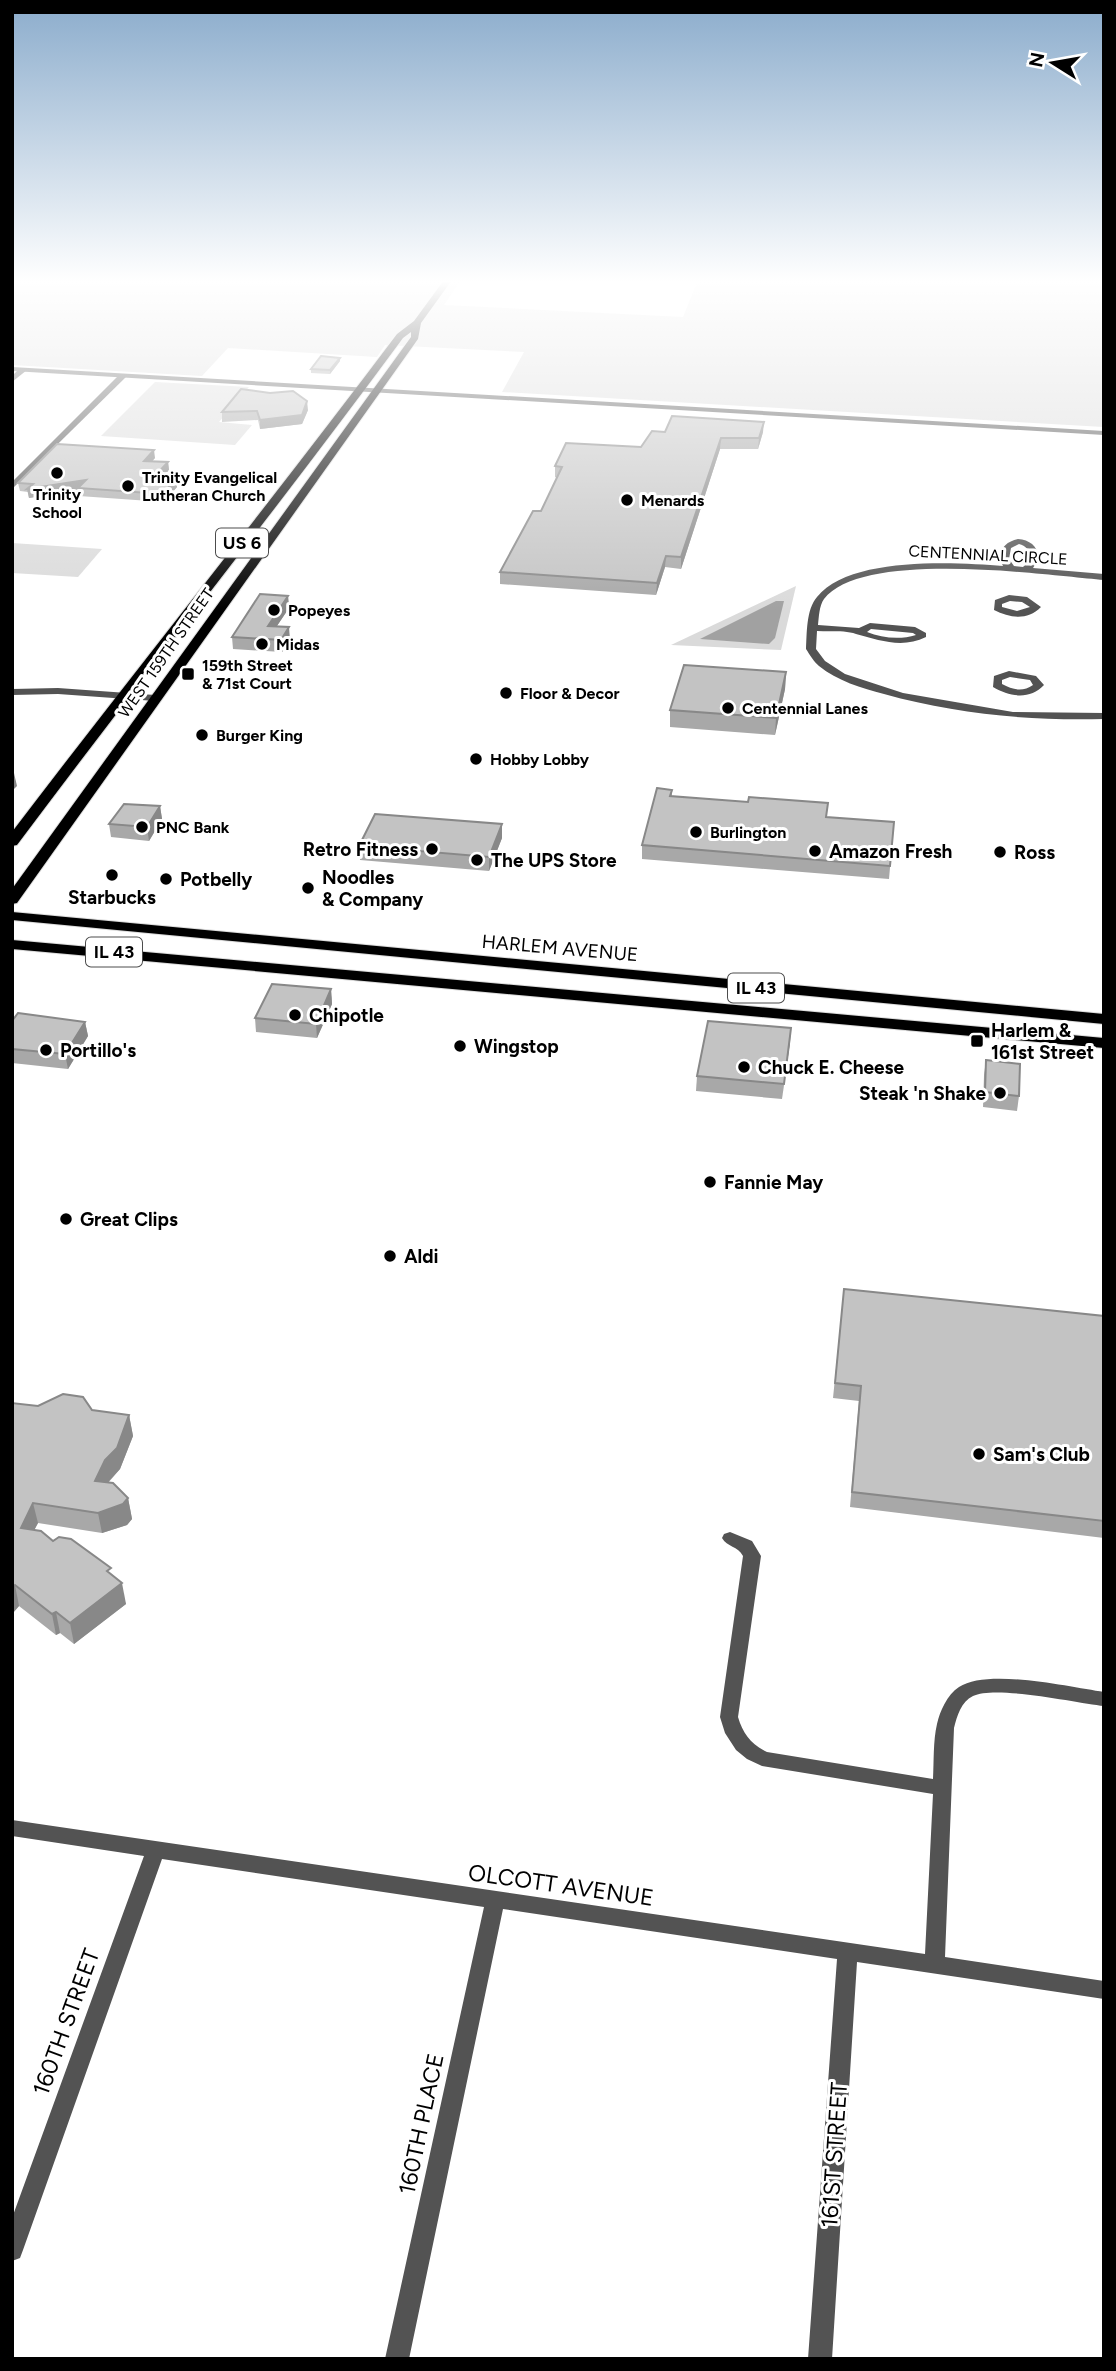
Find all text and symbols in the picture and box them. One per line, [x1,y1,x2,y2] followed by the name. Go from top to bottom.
[1018,28,1088,98] north arrow
[1024,50,1049,69] text: N
[49,465,65,481] marker: Trinity School
[142,468,277,505] place label: Trinity Evangelical Lutheran Church
[120,478,136,494] marker: Trinity Evangelical Lutheran Church
[32,485,82,522] place label: Trinity School
[641,491,705,510] place label: Menards
[619,492,635,508] marker: Menards
[216,528,268,558] road number: US 6
[908,541,1068,569] street label: CENTENNIAL CIRCLE
[114,585,218,721] street label: WEST 159TH STREET
[288,601,351,620] place label: Popeyes
[266,602,282,618] marker: Popeyes
[276,635,320,654] place label: Midas
[254,636,270,652] marker: Midas
[202,656,293,693] place label: 159th Street & 71st Court
[180,666,196,682] marker: 159th Street & 71st Court
[520,684,620,703] place label: Floor & Decor
[498,685,514,701] marker: Floor & Decor
[742,699,868,718] place label: Centennial Lanes
[720,700,736,716] marker: Centennial Lanes
[216,726,303,745] place label: Burger King
[194,727,210,743] marker: Burger King
[490,750,590,769] place label: Hobby Lobby
[468,751,484,767] marker: Hobby Lobby
[156,818,230,837] place label: PNC Bank
[134,819,150,835] marker: PNC Bank
[710,823,786,842] place label: Burlington
[688,824,704,840] marker: Burlington
[303,838,418,861] place label: Retro Fitness
[829,840,952,863] place label: Amazon Fresh
[424,841,440,857] marker: Retro Fitness
[1014,841,1055,864] place label: Ross
[807,843,823,859] marker: Amazon Fresh
[992,844,1008,860] marker: Ross
[491,849,617,872] place label: The UPS Store
[469,852,485,868] marker: The UPS Store
[322,866,423,911] place label: Noodles & Company
[104,867,120,883] marker: Starbucks
[180,868,252,891] place label: Potbelly
[158,871,174,887] marker: Potbelly
[300,880,316,896] marker: Noodles & Company
[68,886,156,909] place label: Starbucks
[481,930,639,966] street label: HARLEM AVENUE
[86,937,142,967] road number: IL 43
[728,973,784,1002] road number: IL 43
[309,1004,384,1027] place label: Chipotle
[287,1007,303,1023] marker: Chipotle
[991,1019,1094,1064] place label: Harlem & 161st Street
[969,1033,985,1049] marker: Harlem & 161st Street
[474,1035,559,1058] place label: Wingstop
[452,1038,468,1054] marker: Wingstop
[60,1039,136,1062] place label: Portillo's
[38,1042,54,1058] marker: Portillo's
[758,1056,904,1079] place label: Chuck E. Cheese
[736,1059,752,1075] marker: Chuck E. Cheese
[859,1082,986,1105] place label: Steak 'n Shake
[992,1085,1008,1101] marker: Steak 'n Shake
[724,1171,823,1194] place label: Fannie May
[702,1174,718,1190] marker: Fannie May
[80,1208,178,1231] place label: Great Clips
[58,1211,74,1227] marker: Great Clips
[404,1245,439,1268] place label: Aldi
[382,1248,398,1264] marker: Aldi
[993,1443,1090,1466] place label: Sam's Club
[971,1446,987,1462] marker: Sam's Club
[467,1858,655,1912] street label: OLCOTT AVENUE
[26,1945,106,2099] street label: 160TH STREET
[392,2051,450,2197] street label: 160TH PLACE
[815,2081,853,2229] street label: 161ST STREET

